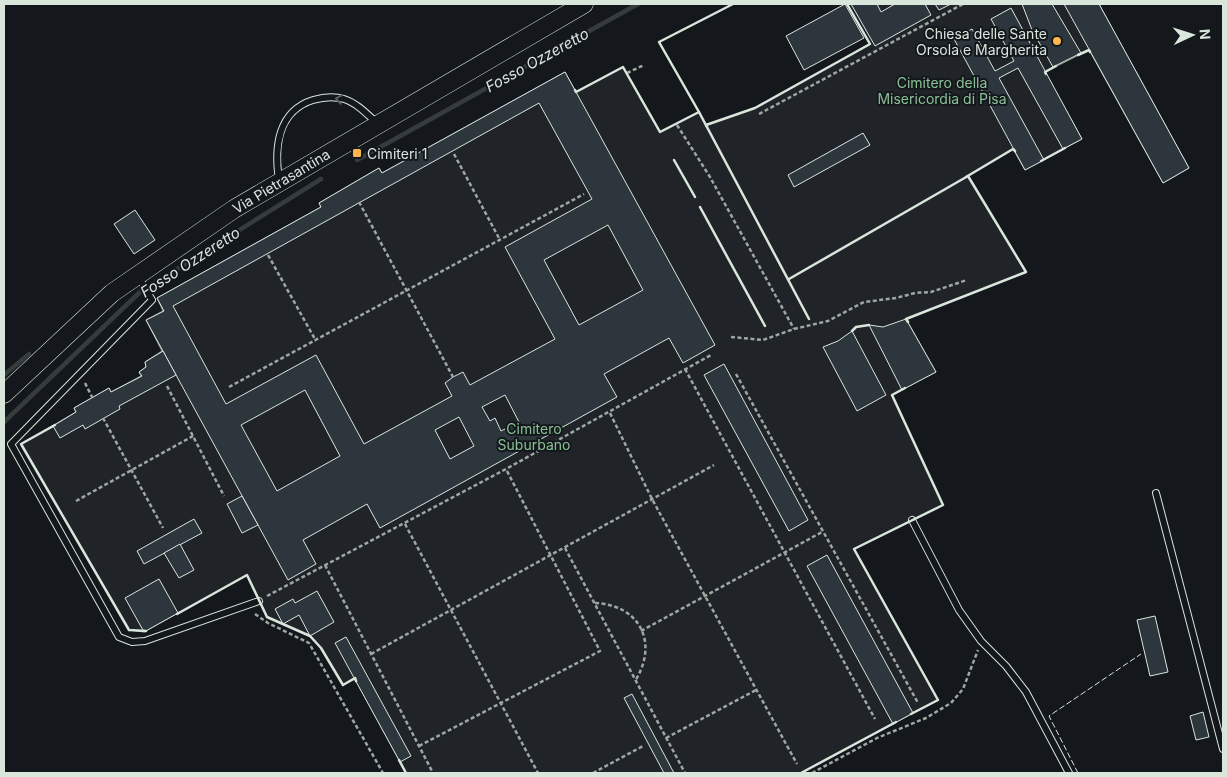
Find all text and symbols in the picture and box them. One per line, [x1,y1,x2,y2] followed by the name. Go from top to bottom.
[1167,10,1217,60] north arrow
[482,24,592,96] water label: Fosso Ozzeretto
[916,25,1047,58] place label: Chiesa delle Sante Orsola e Margherita
[1197,28,1214,40] text: N
[1051,35,1063,47] marker: Chiesa delle Sante Orsola e Margherita
[877,74,1007,107] park label: Cimitero della Misericordia di Pisa
[334,94,343,104] one-way arrow
[229,145,333,217] street label: Via Pietrasantina
[367,145,427,162] place label: Cimiteri 1
[351,147,363,159] marker: Cimiteri 1
[137,223,243,301] water label: Fosso Ozzeretto
[498,420,570,453] park label: Cimitero Suburbano

